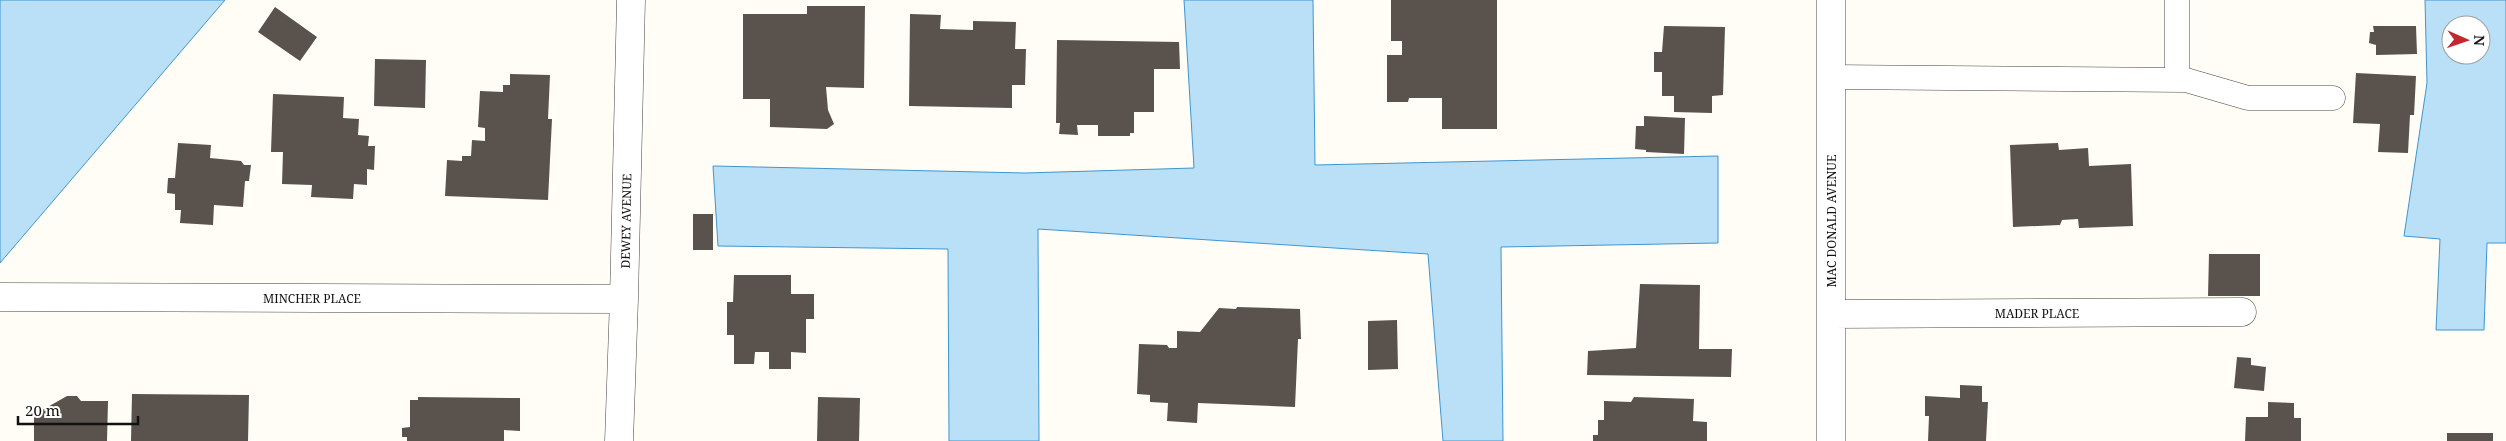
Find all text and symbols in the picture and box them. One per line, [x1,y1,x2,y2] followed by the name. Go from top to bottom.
[2441,15,2491,65] north arrow
[2470,35,2489,46] text: N
[1823,155,1840,287] street label: MAC DONALD AVENUE
[617,174,635,268] street label: DEWEY AVENUE
[263,290,361,307] street label: MINCHER PLACE
[1995,305,2079,322] street label: MADER PLACE
[18,394,138,426] scale bar
[25,400,60,420] text: 20 m

